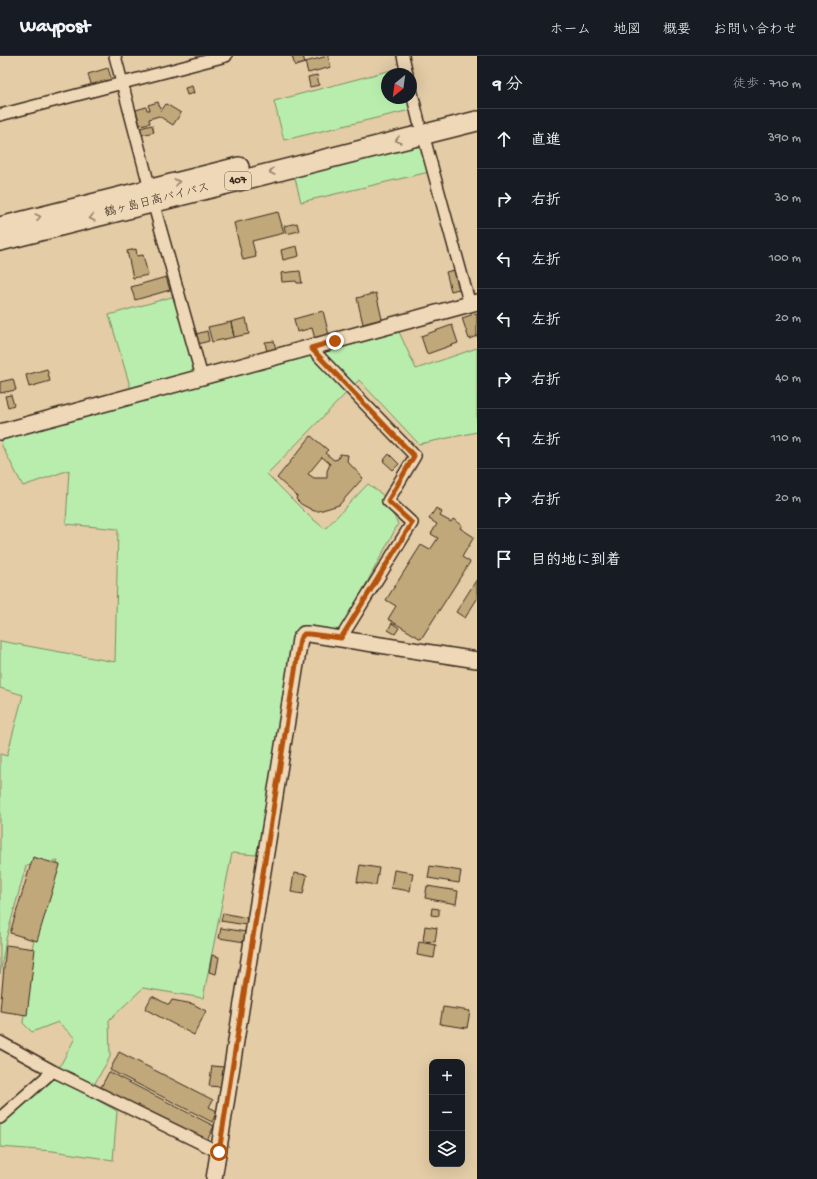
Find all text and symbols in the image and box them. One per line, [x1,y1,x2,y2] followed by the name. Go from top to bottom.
[20,16,90,39] text: Waypost
[550,22,591,39] text: ホーム
[613,22,641,39] text: 地図
[663,22,691,39] text: 概要
[713,22,797,39] text: お問い合わせ
[381,68,417,104] north arrow
[493,76,523,96] text: 9 分
[733,77,801,92] text: 徒歩 · 710 m
[493,128,515,150] icon: ahead
[768,131,801,146] text: 390 m
[531,132,561,150] text: 直進
[395,135,402,144] one-way arrow
[269,167,276,176] one-way arrow
[225,172,251,190] road number: 407
[174,179,181,187] one-way arrow
[103,180,211,221] street label: 鶴ヶ島日高バイパス
[493,188,515,210] icon: right
[775,191,801,206] text: 30 m
[531,192,561,210] text: 右折
[89,213,95,221] one-way arrow
[35,214,41,222] one-way arrow
[493,248,515,270] icon: left
[769,251,801,266] text: 100 m
[531,252,561,270] text: 左折
[493,308,515,330] icon: left
[775,311,801,326] text: 20 m
[531,312,561,330] text: 左折
[326,332,344,350] route end
[493,368,515,390] icon: right
[775,371,801,386] text: 40 m
[531,372,561,390] text: 右折
[493,428,515,450] icon: left
[771,431,801,446] text: 110 m
[531,432,561,450] text: 左折
[493,488,515,510] icon: right
[775,491,801,506] text: 20 m
[531,492,561,510] text: 右折
[493,548,515,570] icon: arrive
[531,552,621,570] text: 目的地に到着
[429,1059,465,1167] map controls
[429,1059,465,1095] button: +
[429,1095,465,1131] button: −
[429,1131,465,1167] button: layers
[210,1143,228,1161] route start

